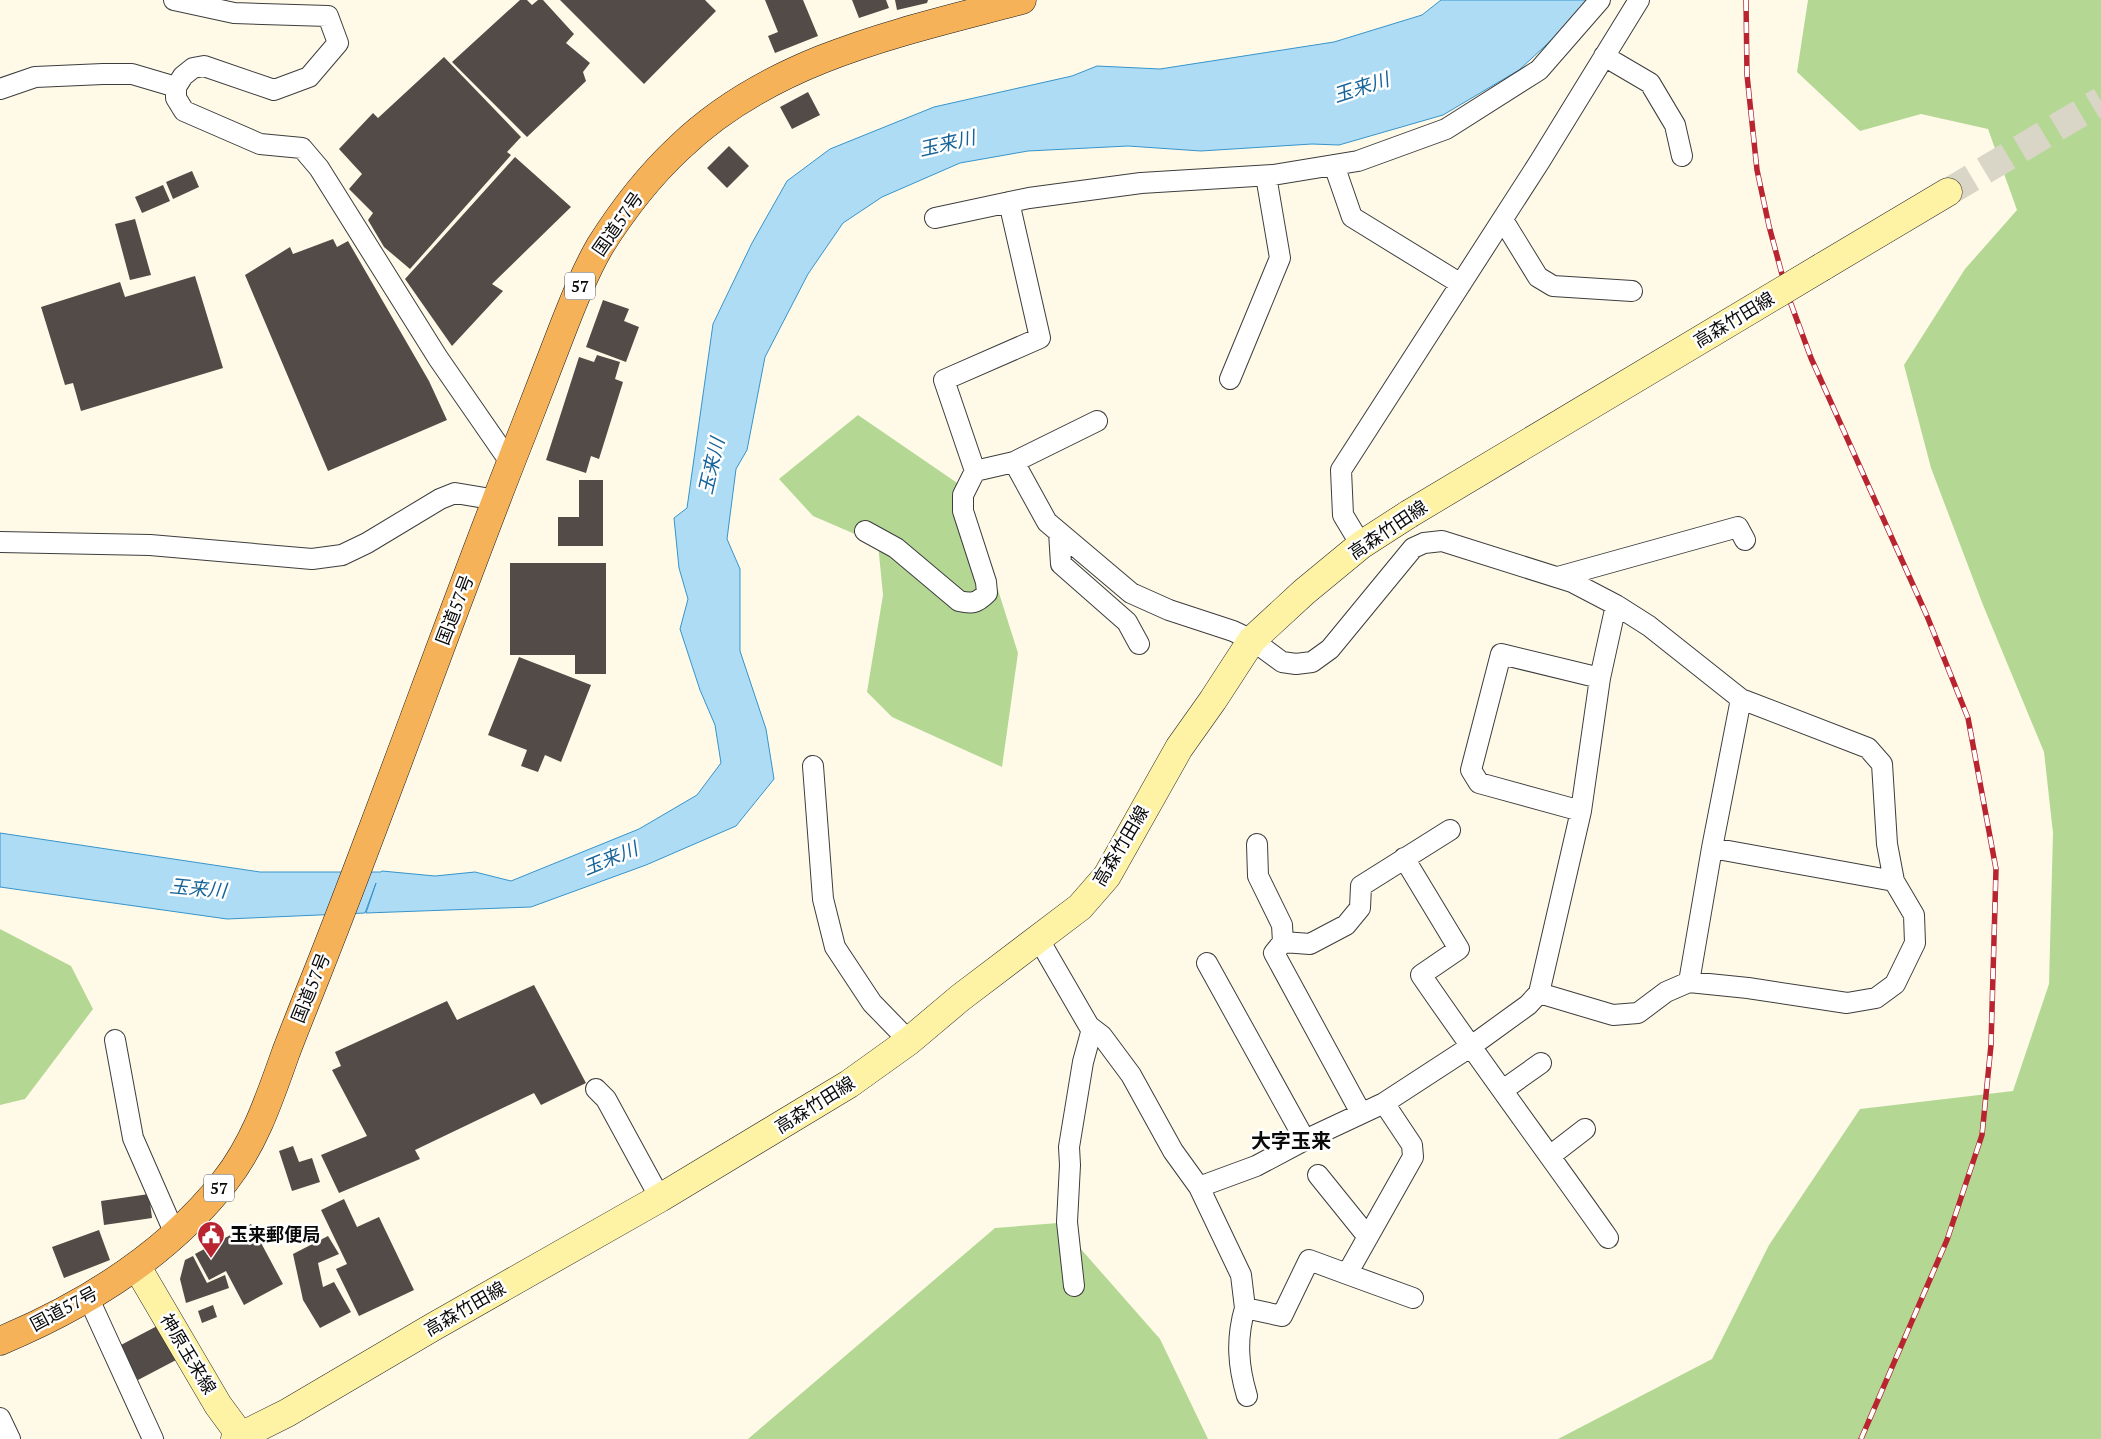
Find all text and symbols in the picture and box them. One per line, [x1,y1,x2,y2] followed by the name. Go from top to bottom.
[1330,65,1394,107] water label: 玉来川
[916,123,979,161] water label: 玉来川
[586,187,648,260] street label: 国道57号
[565,272,595,300] road number: 57
[1689,286,1778,353] street label: 高森竹田線
[692,433,730,496] water label: 玉来川
[1343,494,1431,564] street label: 高森竹田線
[430,571,478,648] street label: 国道57号
[1087,801,1154,890] street label: 高森竹田線
[579,835,643,880] water label: 玉来川
[169,873,230,903] water label: 玉来川
[285,949,335,1026] street label: 国道57号
[770,1070,859,1138] street label: 高森竹田線
[1251,1127,1331,1154] district label: 大字玉来
[204,1174,234,1202] road number: 57
[196,1220,226,1259] public building icon: 玉来郵便局
[230,1222,320,1246] place label: 玉来郵便局
[420,1275,509,1341] street label: 高森竹田線
[26,1280,101,1336] street label: 国道57号
[155,1309,222,1398] street label: 神原玉来線

